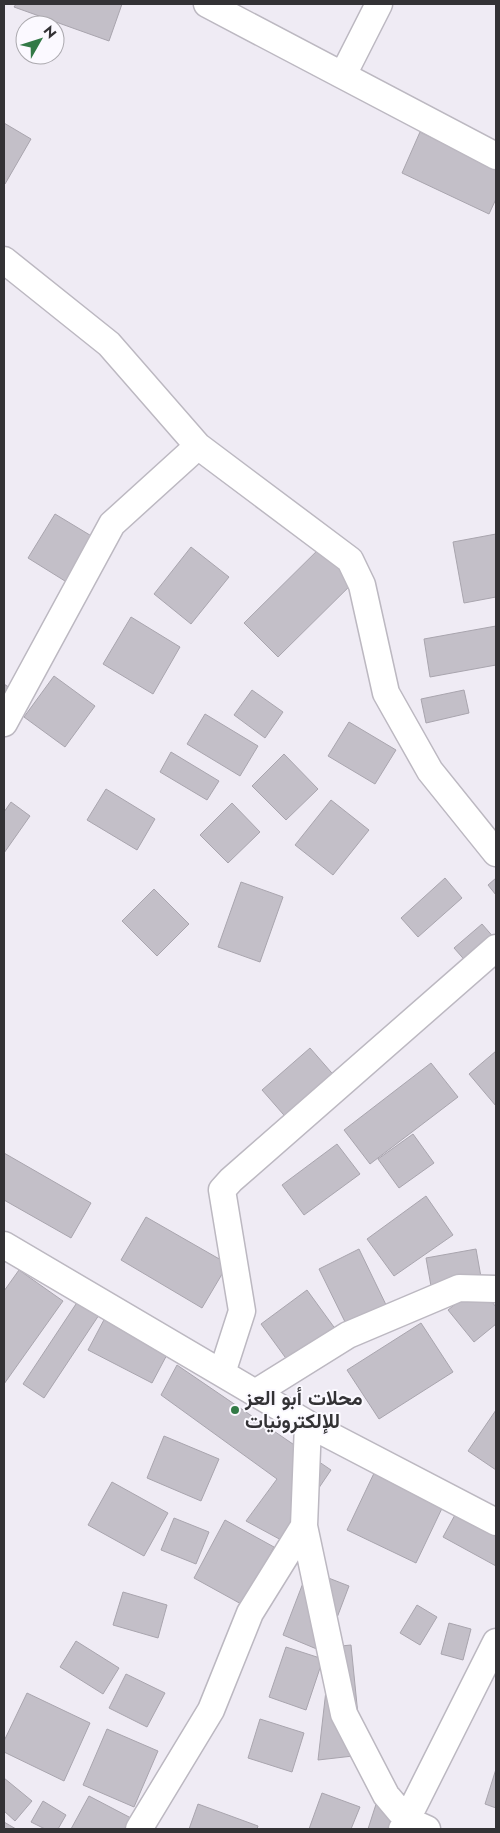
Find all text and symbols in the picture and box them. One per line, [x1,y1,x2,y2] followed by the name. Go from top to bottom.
[15,15,65,65] north arrow
[39,21,61,42] text: N
[244,1384,363,1436] place label: محلات أبو العز للإلكترونيات
[229,1404,241,1416] marker: محلات أبو العز للإلكترونيات

